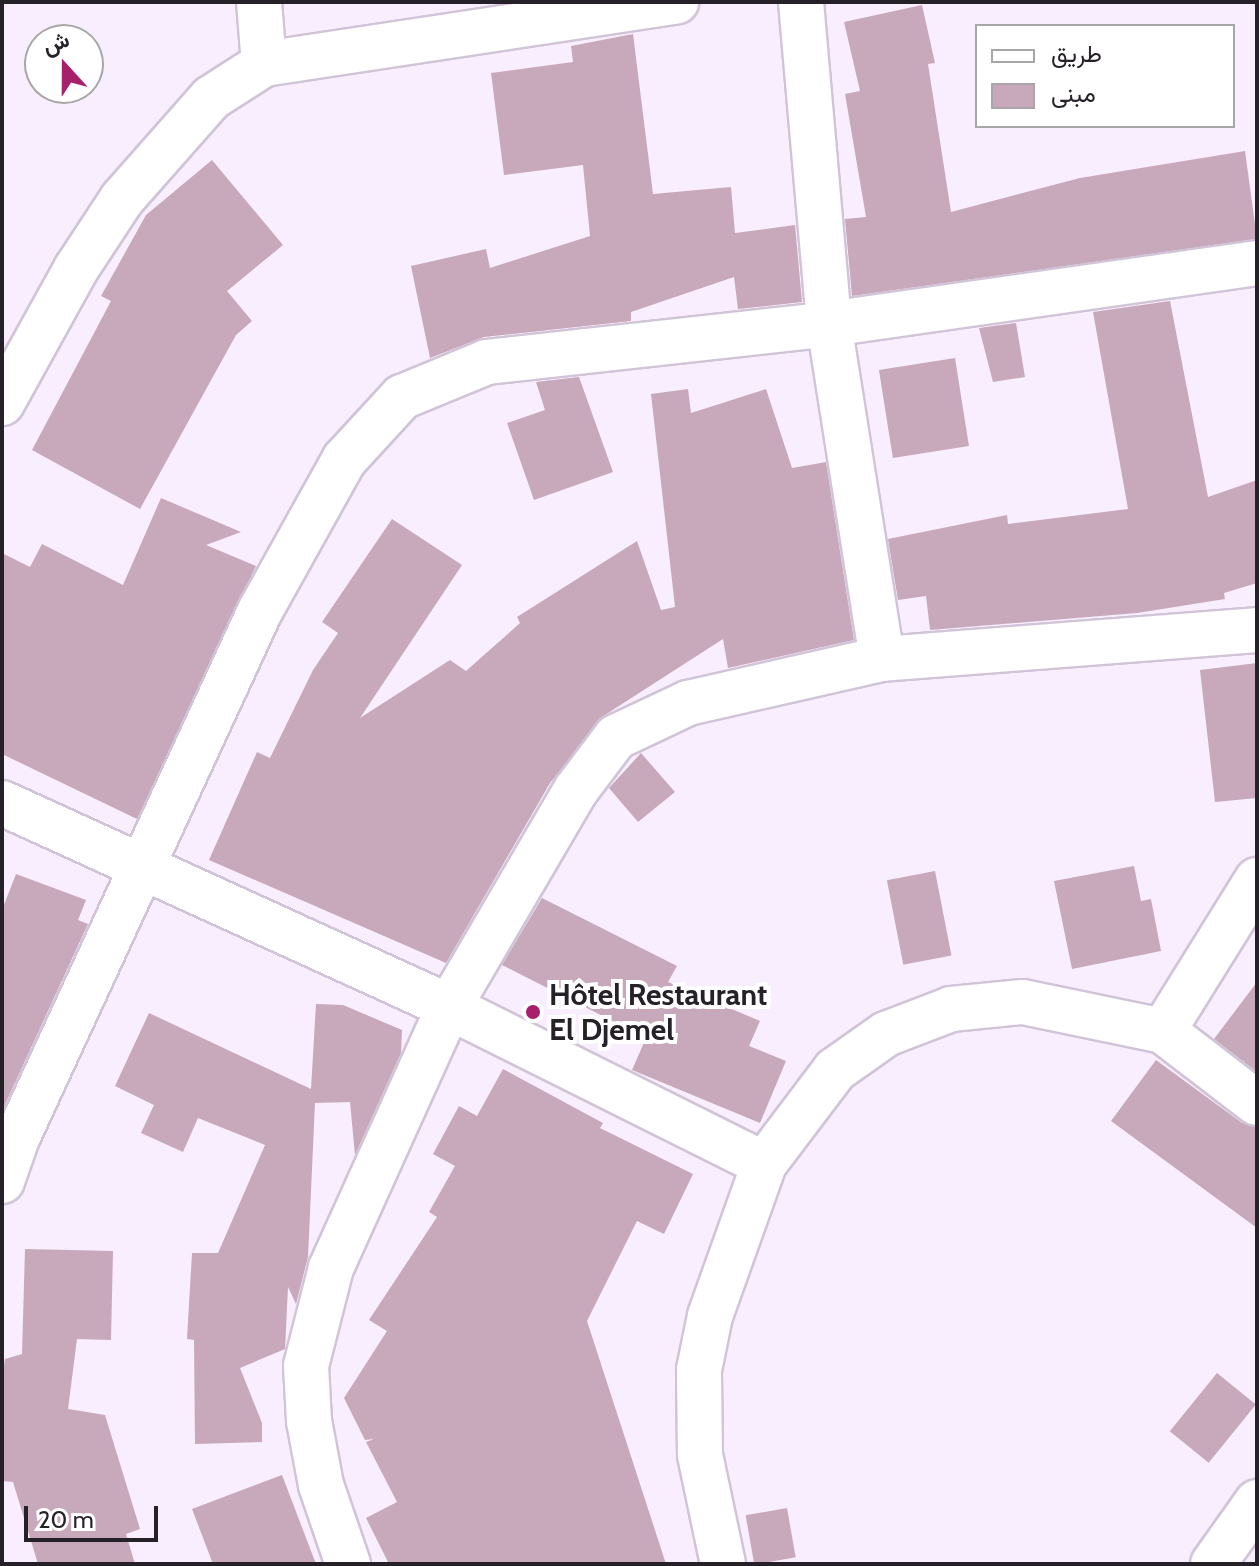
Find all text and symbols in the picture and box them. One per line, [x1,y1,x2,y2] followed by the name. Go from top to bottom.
[24,24,104,104] north arrow
[975,24,1235,128] legend
[39,26,73,60] text: ش
[1051,39,1102,68] text: طريق
[1051,79,1096,108] text: مبنى
[549,977,767,1048] place label: Hôtel Restaurant El Djemel
[524,1003,542,1021] marker: Hôtel Restaurant El Djemel
[28,1490,162,1540] scale bar
[38,1505,94,1534] text: 20 m

